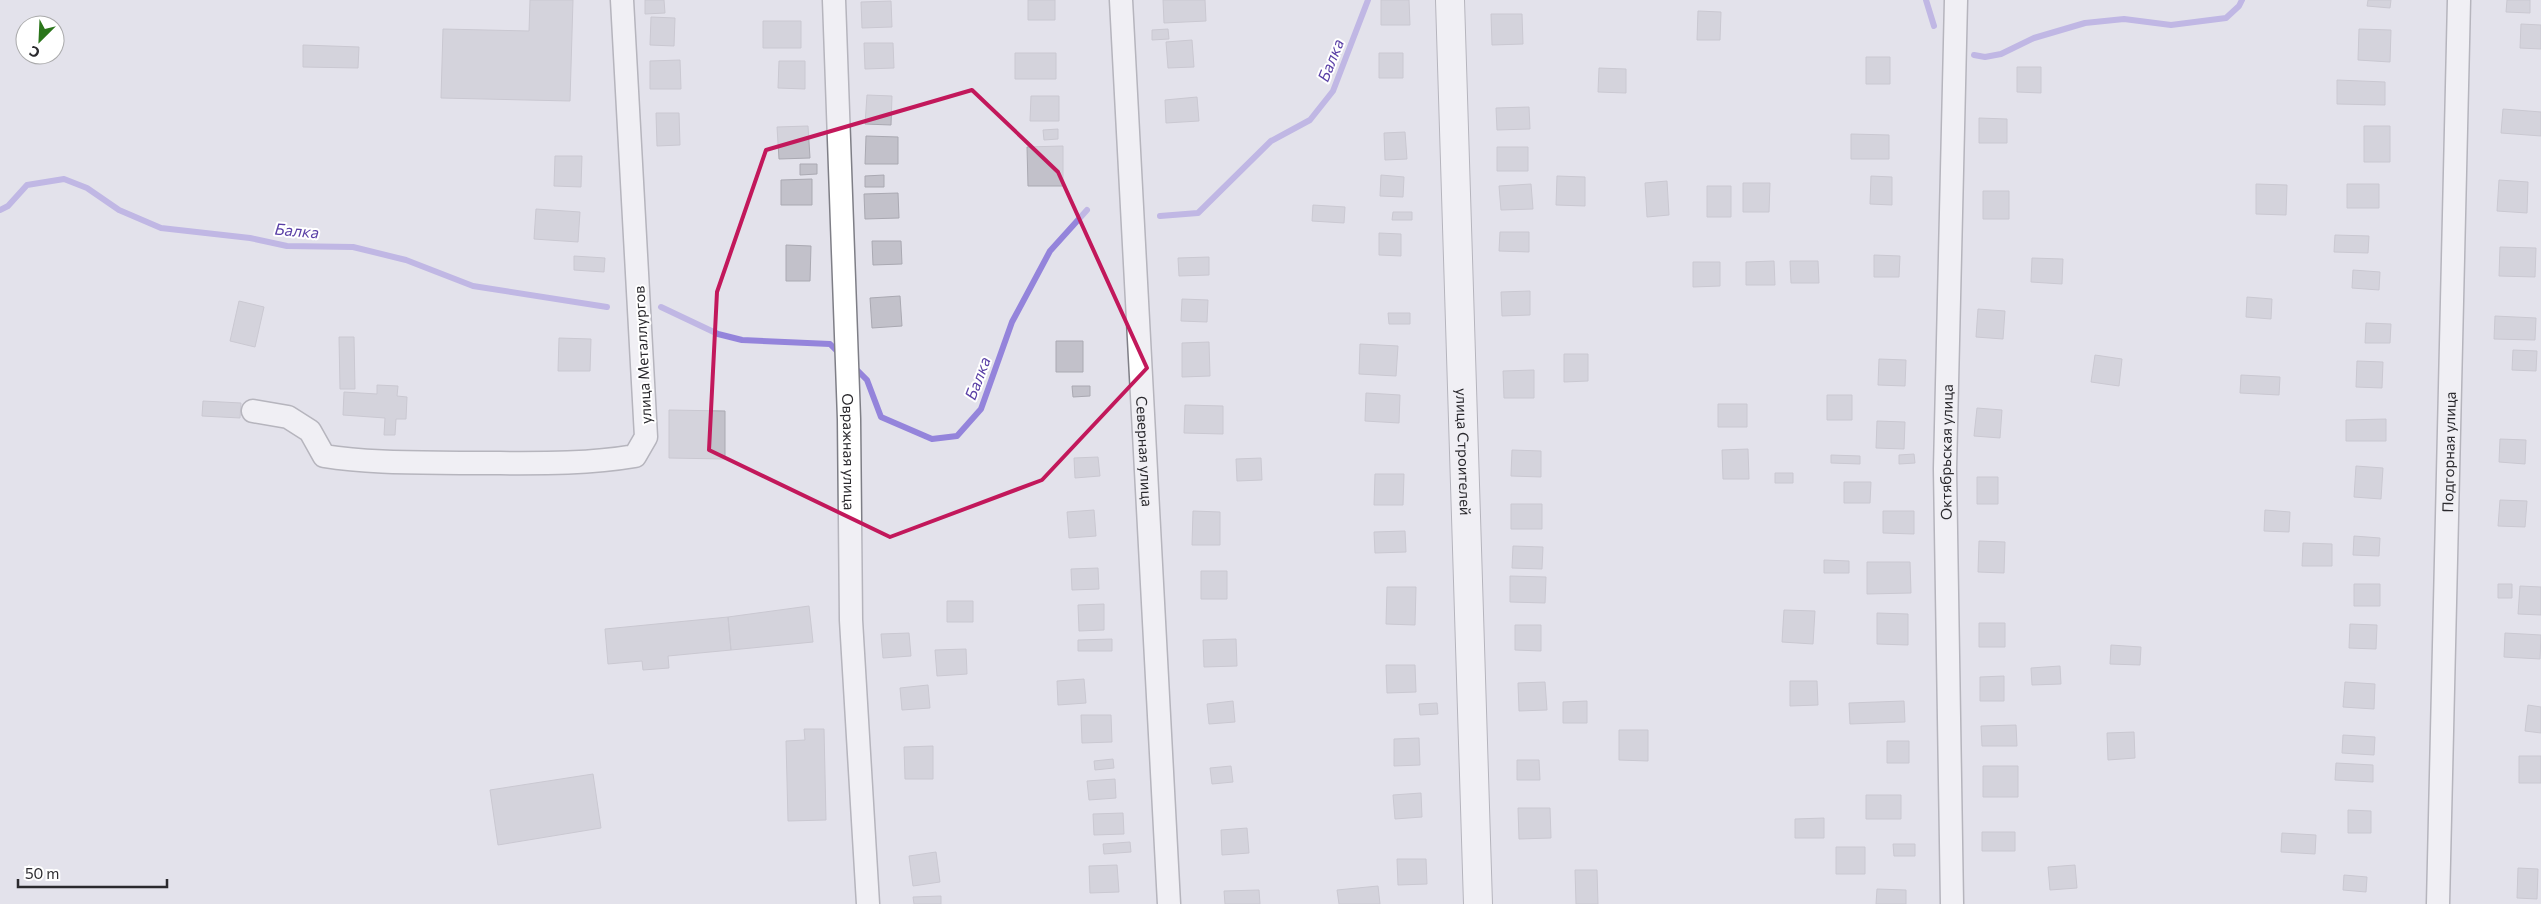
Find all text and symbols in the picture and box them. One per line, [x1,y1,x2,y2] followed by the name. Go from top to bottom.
[15,15,65,65] north arrow
[1313,36,1347,84] water label: Балка
[27,43,42,62] text: С
[274,219,320,241] water label: Балка
[629,285,655,424] street label: улица Металлургов
[960,354,994,402] water label: Балка
[1936,384,1956,520] street label: Октябрьская улица
[1453,388,1475,516] street label: улица Строителей
[2438,391,2459,513] street label: Подгорная улица
[839,393,859,510] street label: Овражная улица
[1133,395,1157,507] street label: Северная улица
[18,856,166,888] scale bar
[25,864,59,882] text: 50 m

